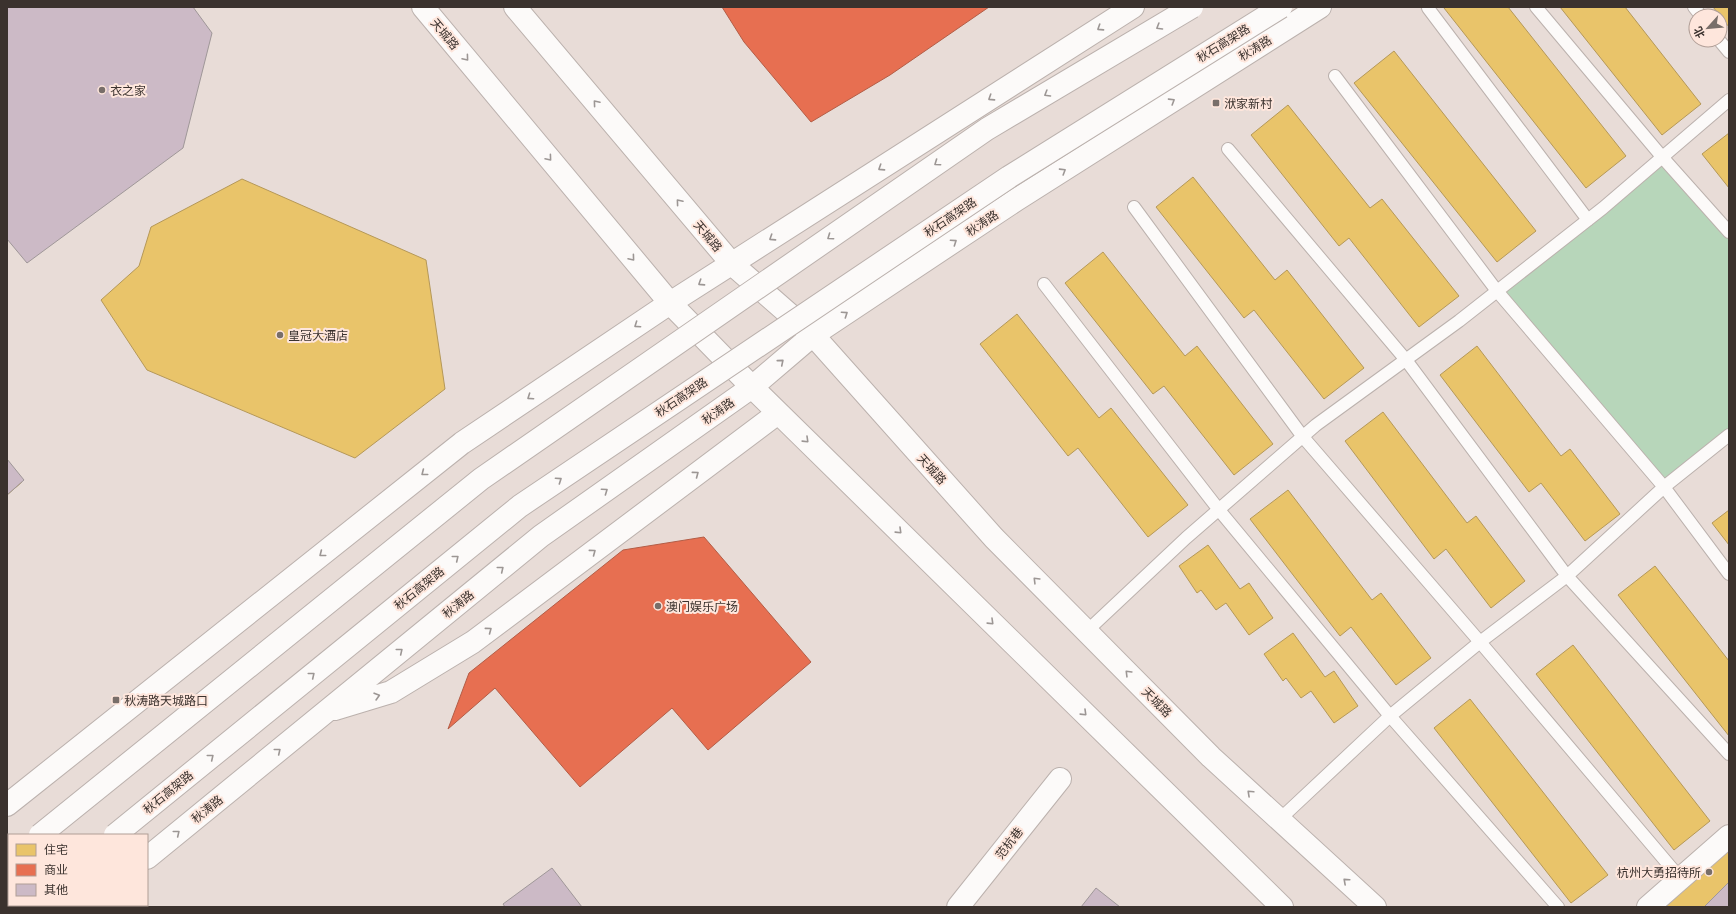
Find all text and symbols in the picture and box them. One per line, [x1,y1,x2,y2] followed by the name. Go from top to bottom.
[1688,8,1728,48] north arrow
[426,14,464,54] street label: 天城路
[1193,19,1253,67] street label: 秋石高架路
[1156,22,1163,30] one-way arrow
[1097,23,1104,31] one-way arrow
[1689,24,1709,41] text: 北
[1235,30,1275,66] street label: 秋涛路
[461,54,468,61] one-way arrow
[110,81,146,100] place label: 衣之家
[97,85,107,95] marker: 衣之家
[1044,89,1051,96] one-way arrow
[988,93,995,101] one-way arrow
[1224,94,1273,113] place label: 洑家新村
[1168,98,1175,106] one-way arrow
[1211,98,1221,108] marker: 洑家新村
[593,100,600,107] one-way arrow
[545,154,552,161] one-way arrow
[935,159,942,166] one-way arrow
[878,163,885,171] one-way arrow
[1059,168,1066,175] one-way arrow
[920,192,980,242] street label: 秋石高架路
[677,199,684,207] one-way arrow
[962,205,1002,241] street label: 秋涛路
[689,216,727,256] street label: 天城路
[828,232,835,239] one-way arrow
[769,233,776,241] one-way arrow
[950,239,957,247] one-way arrow
[628,254,635,261] one-way arrow
[698,279,705,286] one-way arrow
[841,311,848,318] one-way arrow
[635,320,642,327] one-way arrow
[288,326,348,345] place label: 皇冠大酒店
[275,330,285,340] marker: 皇冠大酒店
[777,359,784,366] one-way arrow
[651,372,711,422] street label: 秋石高架路
[527,393,534,400] one-way arrow
[698,393,738,429] street label: 秋涛路
[801,435,809,443] one-way arrow
[913,449,951,489] street label: 天城路
[421,468,428,475] one-way arrow
[692,472,699,479] one-way arrow
[555,477,562,484] one-way arrow
[600,489,607,496] one-way arrow
[894,526,902,534] one-way arrow
[320,549,327,556] one-way arrow
[588,550,595,557] one-way arrow
[451,556,458,563] one-way arrow
[390,562,448,614] street label: 秋石高架路
[496,567,503,574] one-way arrow
[1033,577,1041,585] one-way arrow
[438,585,478,623] street label: 秋涛路
[666,597,738,616] place label: 澳门娱乐广场
[653,601,663,611] marker: 澳门娱乐广场
[986,617,994,625] one-way arrow
[484,628,491,635] one-way arrow
[395,649,403,656] one-way arrow
[1125,670,1132,678] one-way arrow
[307,673,314,680] one-way arrow
[1138,683,1176,721] street label: 天城路
[124,691,208,710] place label: 秋涛路天城路口
[374,692,381,701] one-way arrow
[111,695,121,705] marker: 秋涛路天城路口
[1079,708,1087,716] one-way arrow
[273,748,281,755] one-way arrow
[206,755,213,762] one-way arrow
[139,766,197,818] street label: 秋石高架路
[187,790,227,828] street label: 秋涛路
[1247,791,1255,798] one-way arrow
[990,823,1028,863] street label: 范杭巷
[173,831,180,838] one-way arrow
[8,834,148,906] legend
[44,840,68,859] text: 住宅
[44,860,68,879] text: 商业
[1617,863,1701,882] place label: 杭州大勇招待所
[1704,867,1714,877] marker: 杭州大勇招待所
[1343,878,1351,886] one-way arrow
[44,880,68,899] text: 其他

